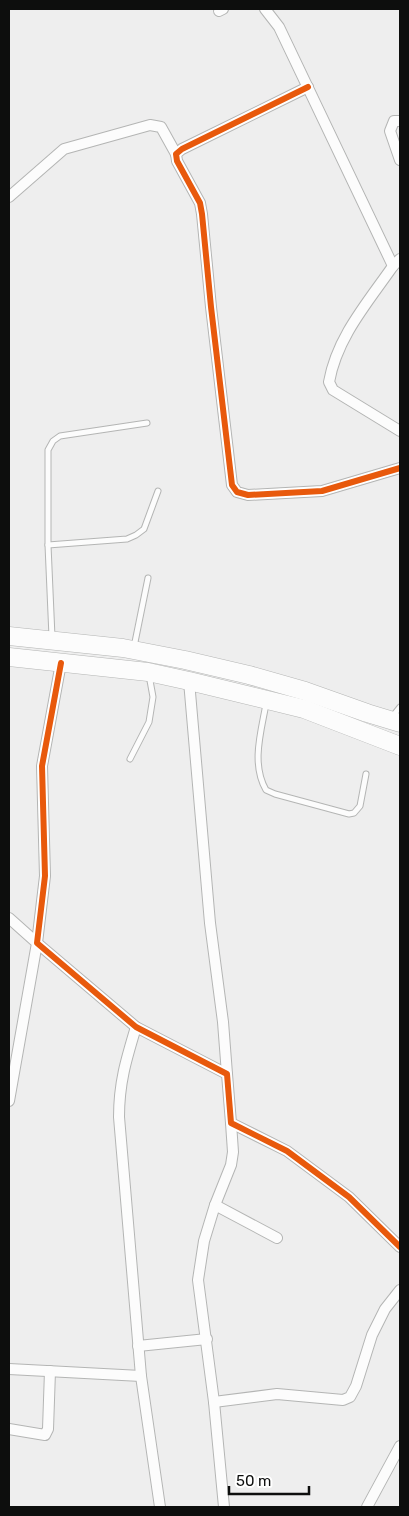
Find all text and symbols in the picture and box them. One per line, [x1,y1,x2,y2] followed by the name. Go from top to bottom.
[229,1464,309,1496] scale bar
[236,1472,271,1490] text: 50 m

